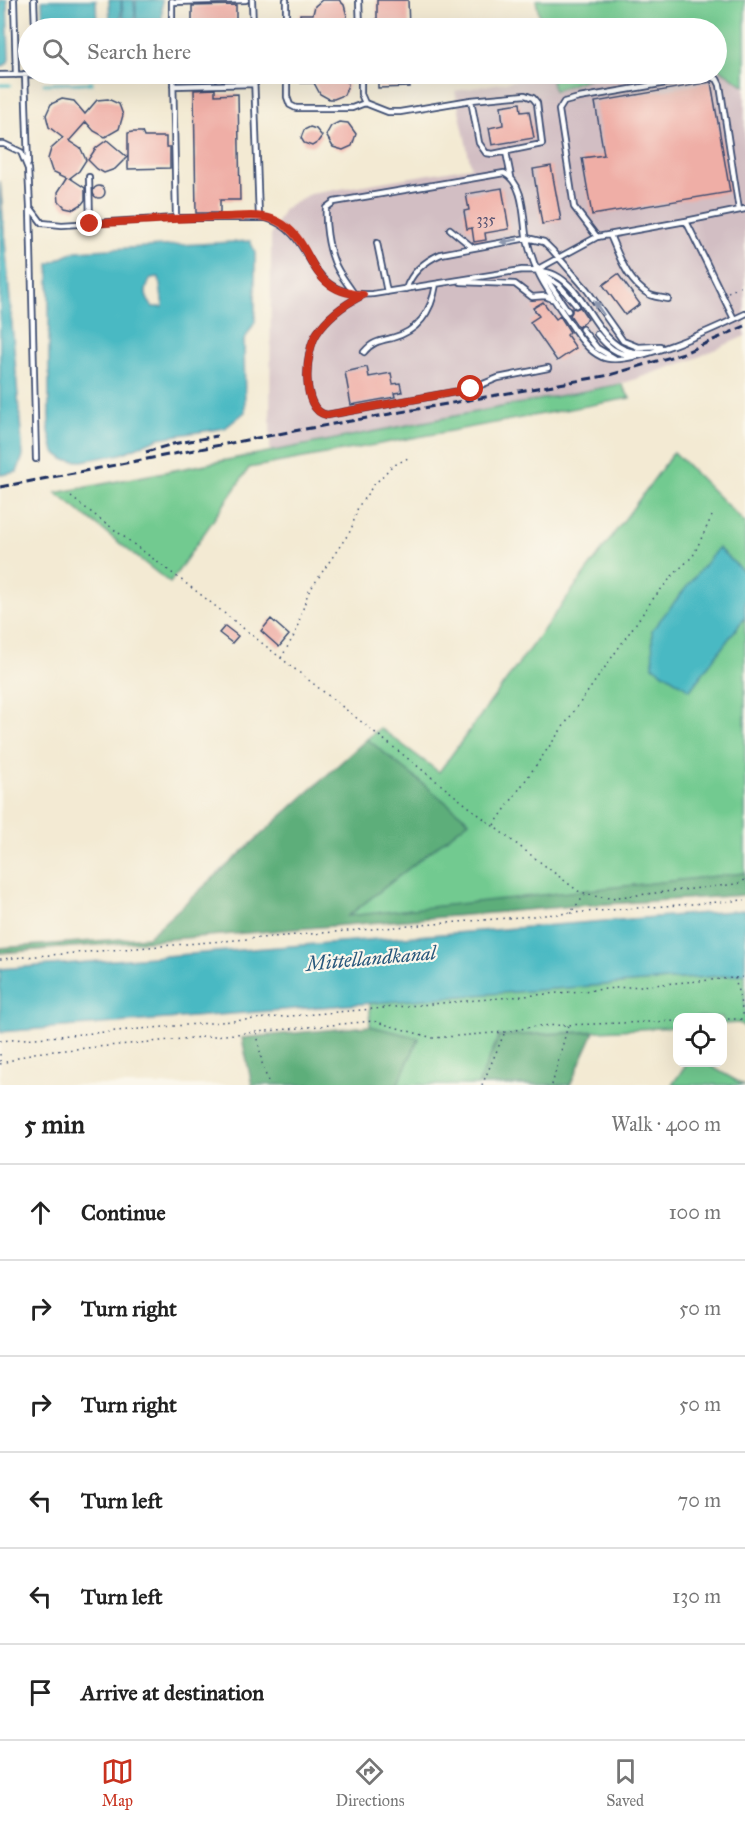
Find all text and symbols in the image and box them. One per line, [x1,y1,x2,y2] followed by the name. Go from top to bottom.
[18,18,727,84] search box
[39,35,72,68] icon: search
[87,38,191,65] text: Search here
[76,210,102,236] route end
[477,210,496,228] house number: 335
[499,237,518,246] one-way arrow
[593,301,605,317] one-way arrow
[457,375,483,401] route start
[303,940,438,976] water label: Mittellandkanal
[673,1013,727,1067] map controls
[673,1013,727,1067] button: locate
[24,1108,85,1140] text: 5 min
[611,1112,721,1136] text: Walk · 400 m
[24,1196,57,1229] icon: ahead
[81,1199,166,1226] text: Continue
[669,1200,721,1224] text: 100 m
[24,1292,57,1325] icon: right
[81,1295,177,1322] text: Turn right
[679,1296,721,1320] text: 50 m
[24,1388,57,1421] icon: right
[81,1391,177,1418] text: Turn right
[679,1392,721,1416] text: 50 m
[24,1484,57,1517] icon: left
[81,1487,163,1514] text: Turn left
[678,1488,721,1512] text: 70 m
[24,1580,57,1613] icon: left
[81,1583,163,1610] text: Turn left
[672,1584,721,1608] text: 130 m
[24,1676,57,1709] icon: arrive
[81,1679,264,1706] text: Arrive at destination
[101,1755,134,1810] tab: Map
[336,1755,404,1810] tab: Directions
[606,1755,644,1810] tab: Saved

